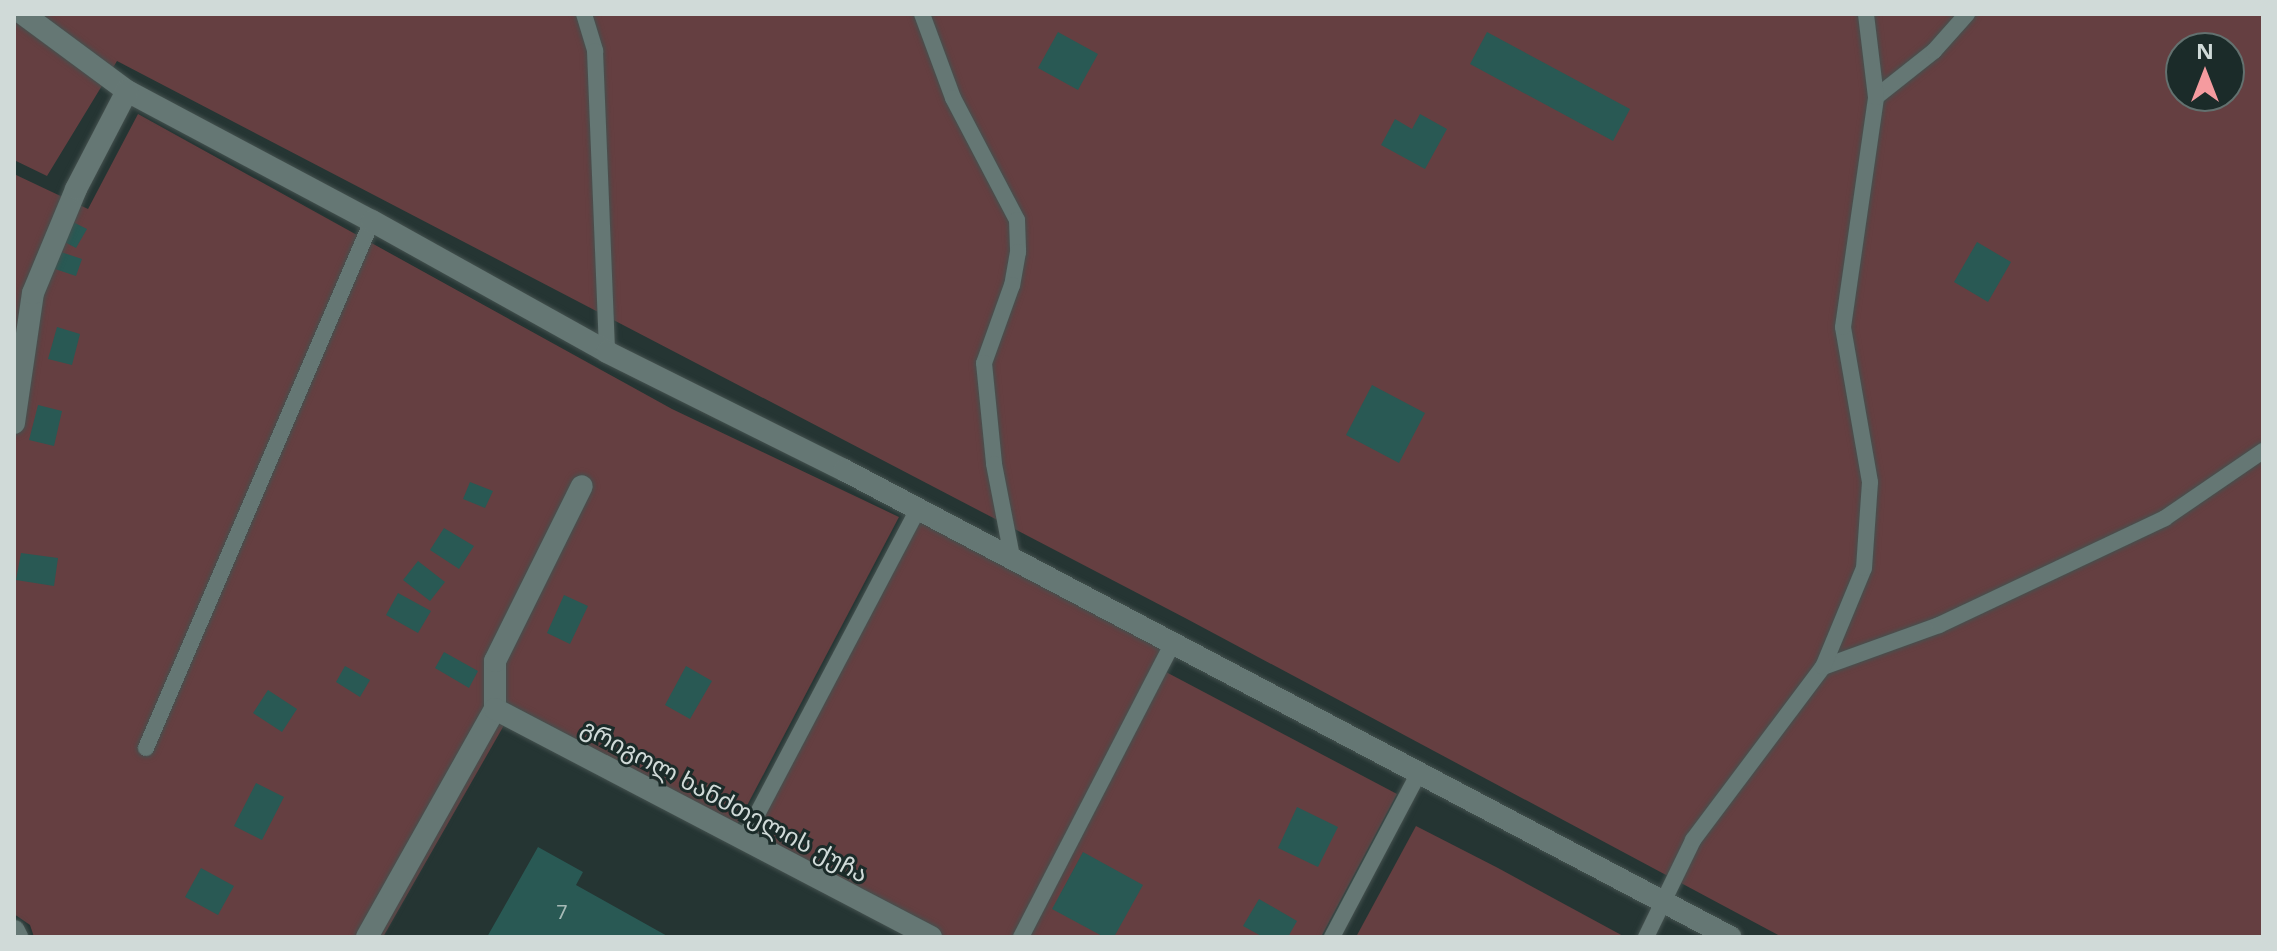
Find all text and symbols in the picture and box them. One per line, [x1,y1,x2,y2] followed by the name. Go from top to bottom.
[2165,32,2245,112] north arrow
[2196,35,2214,65] text: N
[577,712,873,888] street label: გრიგოლ ხანძთელის ქუჩა
[556,899,568,923] house number: 7

